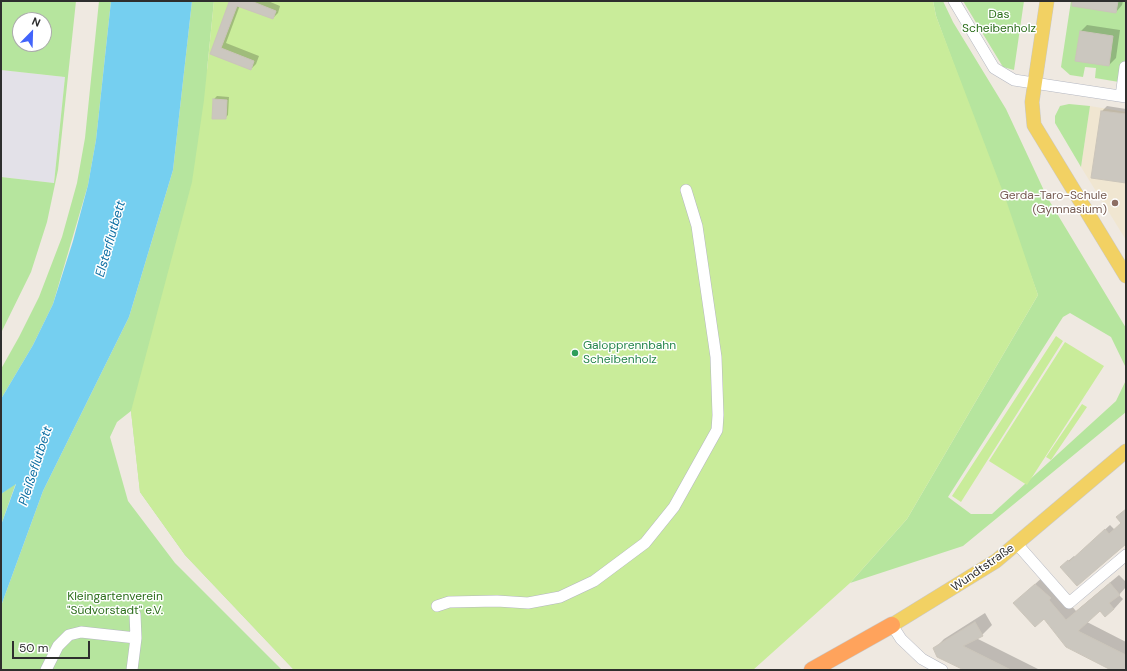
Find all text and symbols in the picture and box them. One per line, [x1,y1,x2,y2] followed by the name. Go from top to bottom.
[962,8,1036,36] park label: Das Scheibenholz
[12,12,52,52] north arrow
[30,14,43,30] text: N
[1000,189,1107,217] place label: Gerda-Taro-Schule (Gymnasium)
[1110,198,1120,208] marker: Gerda-Taro-Schule (Gymnasium)
[93,199,129,279] water label: Elsterflutbett
[583,339,676,367] place label: Galopprennbahn Scheibenholz
[570,348,580,358] marker: Galopprennbahn Scheibenholz
[16,424,56,508] water label: Pleißeflutbett
[949,541,1017,595] street label: Wundtstraße
[67,590,163,618] park label: Kleingartenverein "Südvorstadt" e.V.
[14,633,92,659] scale bar
[19,640,48,656] text: 50 m

